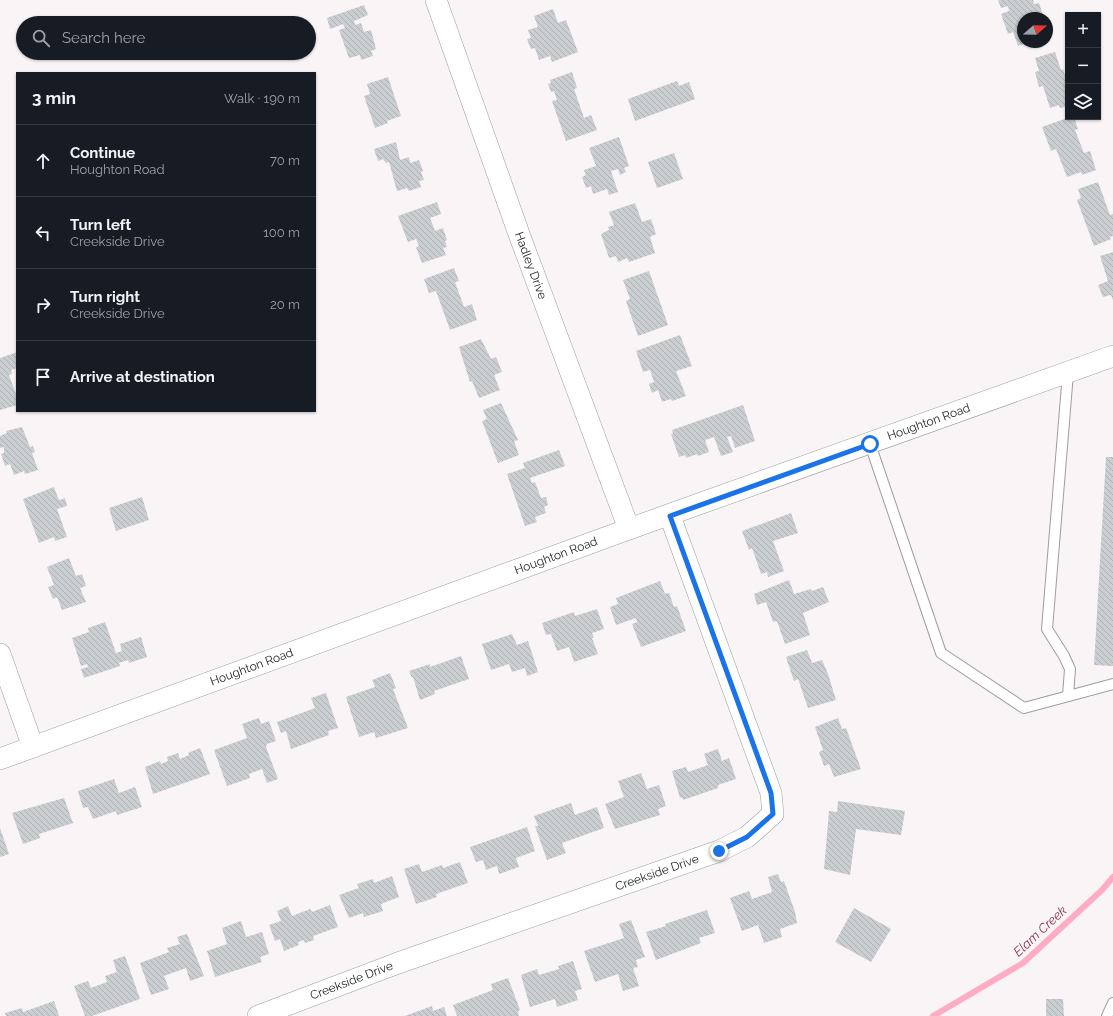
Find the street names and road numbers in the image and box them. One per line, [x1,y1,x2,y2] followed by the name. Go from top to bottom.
[512,230,550,301] street label: Hadley Drive
[885,401,972,443] street label: Houghton Road
[513,534,599,577] street label: Houghton Road
[208,645,295,689] street label: Houghton Road
[613,852,701,894] street label: Creekside Drive
[308,959,395,1003] street label: Creekside Drive

